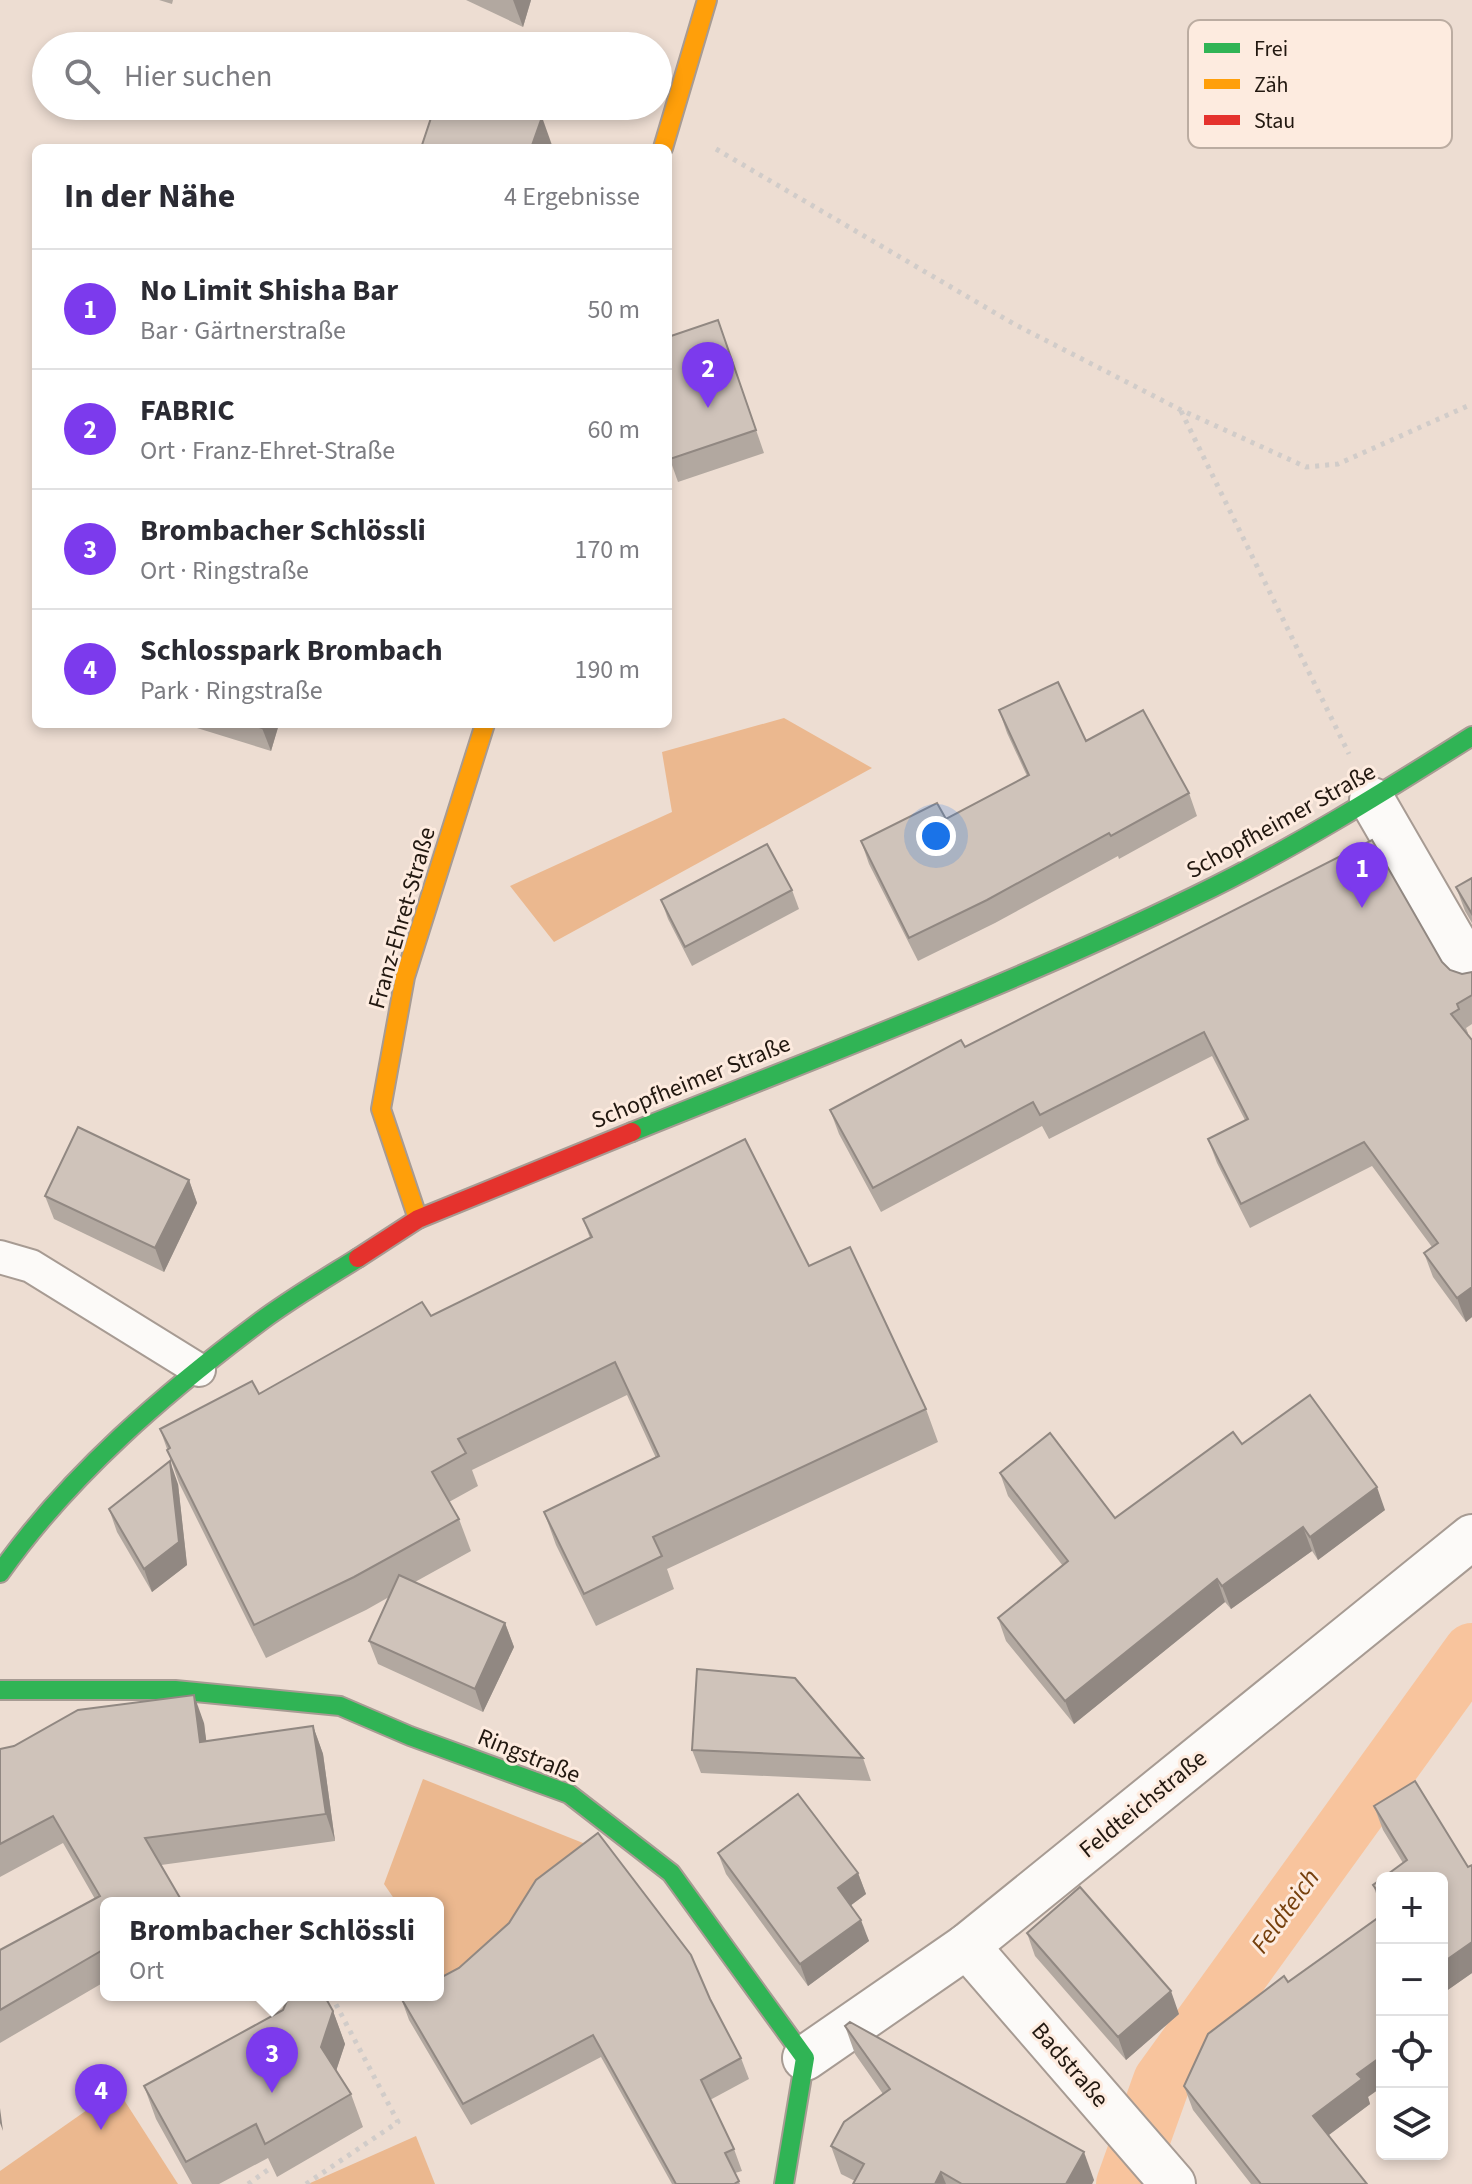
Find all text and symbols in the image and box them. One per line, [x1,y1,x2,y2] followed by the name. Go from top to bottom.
[1188,20,1452,148] legend
[32,32,672,120] search box
[1254,33,1288,65] text: Frei
[60,54,104,98] icon: search
[124,55,272,98] text: Hier suchen
[1254,69,1289,101] text: Zäh
[1254,105,1295,137] text: Stau
[64,172,235,221] text: In der Nähe
[504,178,640,215] text: 4 Ergebnisse
[140,269,398,312] text: No Limit Shisha Bar
[83,291,97,328] text: 1
[587,291,640,328] text: 50 m
[140,312,346,349] text: Bar · Gärtnerstraße
[682,342,734,408] pin: 2
[140,389,235,432] text: FABRIC
[83,411,97,448] text: 2
[587,411,640,448] text: 60 m
[140,432,395,469] text: Ort · Franz-Ehret-Straße
[140,509,426,552] text: Brombacher Schlössli
[83,531,97,568] text: 3
[574,531,640,568] text: 170 m
[140,552,309,589] text: Ort · Ringstraße
[140,629,443,672] text: Schlosspark Brombach
[83,651,97,688] text: 4
[574,651,640,688] text: 190 m
[140,672,323,709] text: Park · Ringstraße
[1180,754,1382,888] street label: Schopfheimer Straße
[916,816,956,856] your location
[359,823,445,1013] street label: Franz-Ehret-Straße
[1336,842,1388,908] pin: 1
[586,1026,796,1138] street label: Schopfheimer Straße
[472,1720,586,1792] street label: Ringstraße
[1071,1741,1215,1867] street label: Feldteichstraße
[1242,1861,1328,1961] water label: Feldteich
[1376,1872,1448,2160] map controls
[1376,1872,1448,1944] button: +
[100,1897,444,2001] popup
[129,1909,415,1952] text: Brombacher Schlössli
[1376,1944,1448,2016] button: −
[129,1952,164,1989] text: Ort
[1023,2015,1117,2115] street label: Badstraße
[1376,2016,1448,2088] button: locate
[246,2027,298,2093] pin: 3
[75,2064,127,2130] pin: 4
[1376,2088,1448,2160] button: layers

